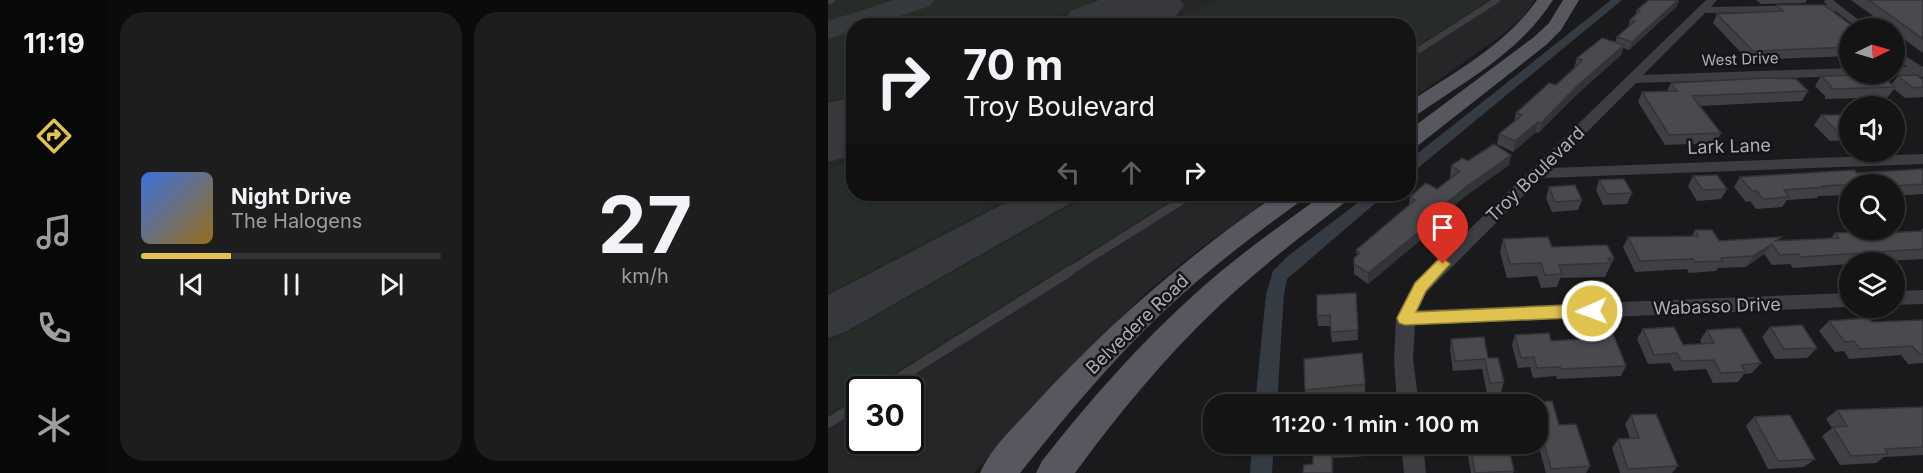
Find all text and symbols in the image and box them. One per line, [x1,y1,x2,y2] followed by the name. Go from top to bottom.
[1839,18,1905,84] north arrow
[1839,18,1905,318] map controls
[23,27,85,60] text: 11:19
[963,39,1063,90] text: 70 m
[864,42,942,120] icon: right
[1701,48,1779,70] street label: West Drive
[963,90,1155,123] text: Troy Boulevard
[1839,96,1905,162] button: sound
[33,115,75,157] icon: directions
[1482,122,1588,226] street label: Troy Boulevard
[1687,134,1771,158] street label: Lark Lane
[1052,156,1085,189] icon: left
[1115,156,1148,189] icon: ahead
[1178,156,1211,189] icon: right
[1839,174,1905,240] button: search
[598,177,692,272] text: 27
[231,183,351,209] text: Night Drive
[1417,202,1468,264] pin
[231,209,362,233] text: The Halogens
[33,211,75,253] icon: music
[1426,211,1459,244] icon: arrive
[1839,252,1905,318] button: layers
[621,264,669,288] text: km/h
[175,268,208,301] icon: previous
[275,268,308,301] icon: pause
[375,268,408,301] icon: next
[1082,270,1192,378] street label: Belvedere Road
[1560,279,1624,343] position arrow
[1653,293,1781,319] street label: Wabasso Drive
[33,307,75,349] icon: phone
[846,376,924,454] speed limit sign: 30
[33,404,75,446] icon: climate
[1272,411,1479,437] text: 11:20 · 1 min · 100 m

